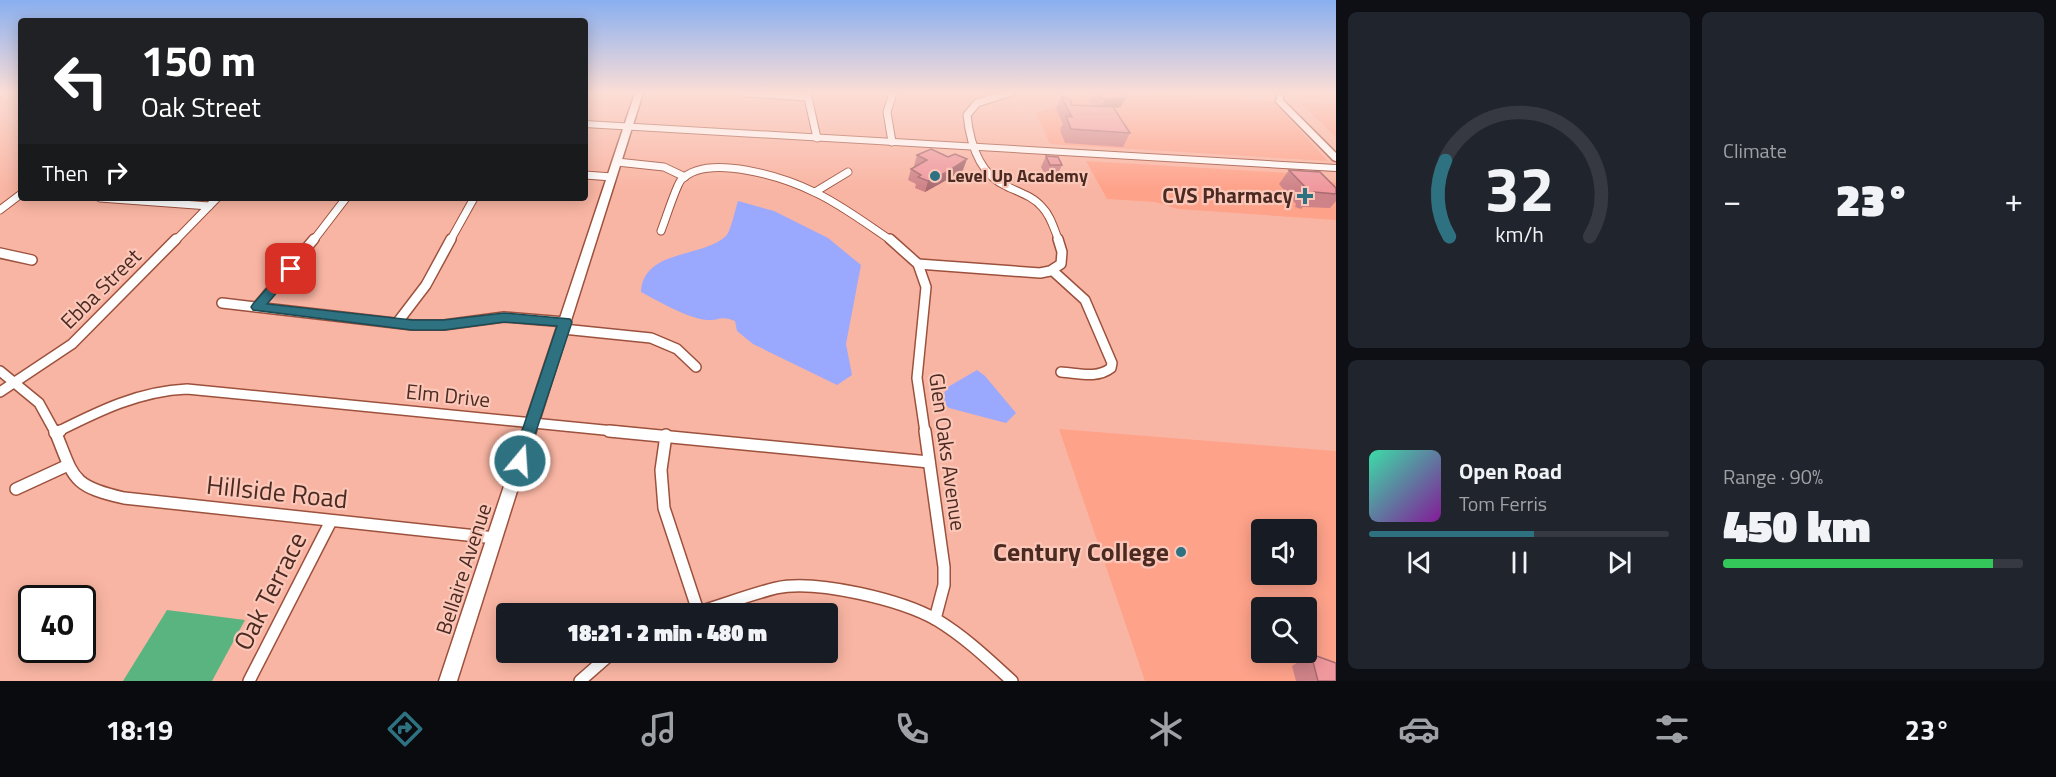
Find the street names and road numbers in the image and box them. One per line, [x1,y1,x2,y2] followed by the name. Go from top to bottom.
[53,240,148,336] street label: Ebba Street
[921,371,975,533] street label: Glen Oaks Avenue
[404,375,492,415] street label: Elm Drive
[204,465,350,518] street label: Hillside Road
[427,499,499,638] street label: Bellaire Avenue
[223,525,316,657] street label: Oak Terrace

